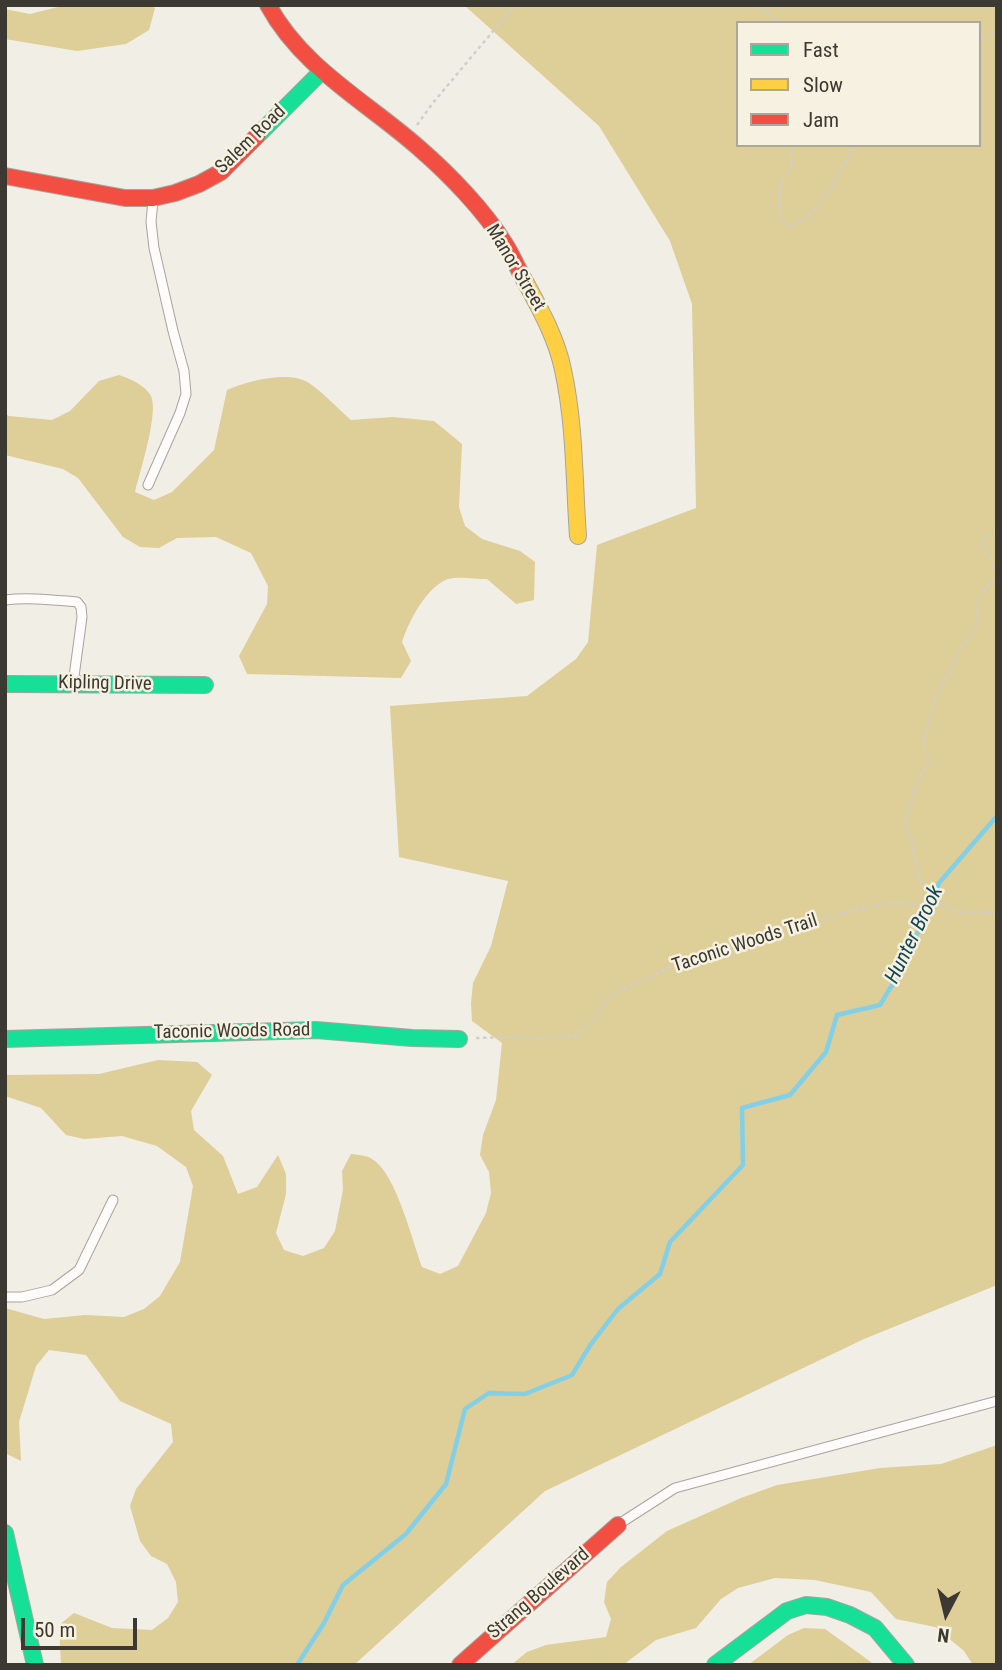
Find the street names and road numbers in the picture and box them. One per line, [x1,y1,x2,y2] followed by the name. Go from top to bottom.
[211,101,291,179] street label: Salem Road
[480,221,550,315] street label: Manor Street
[58,672,152,696] street label: Kipling Drive
[670,910,820,978] street label: Taconic Woods Trail
[153,1019,311,1045] street label: Taconic Woods Road
[483,1544,595,1644] street label: Strang Boulevard

